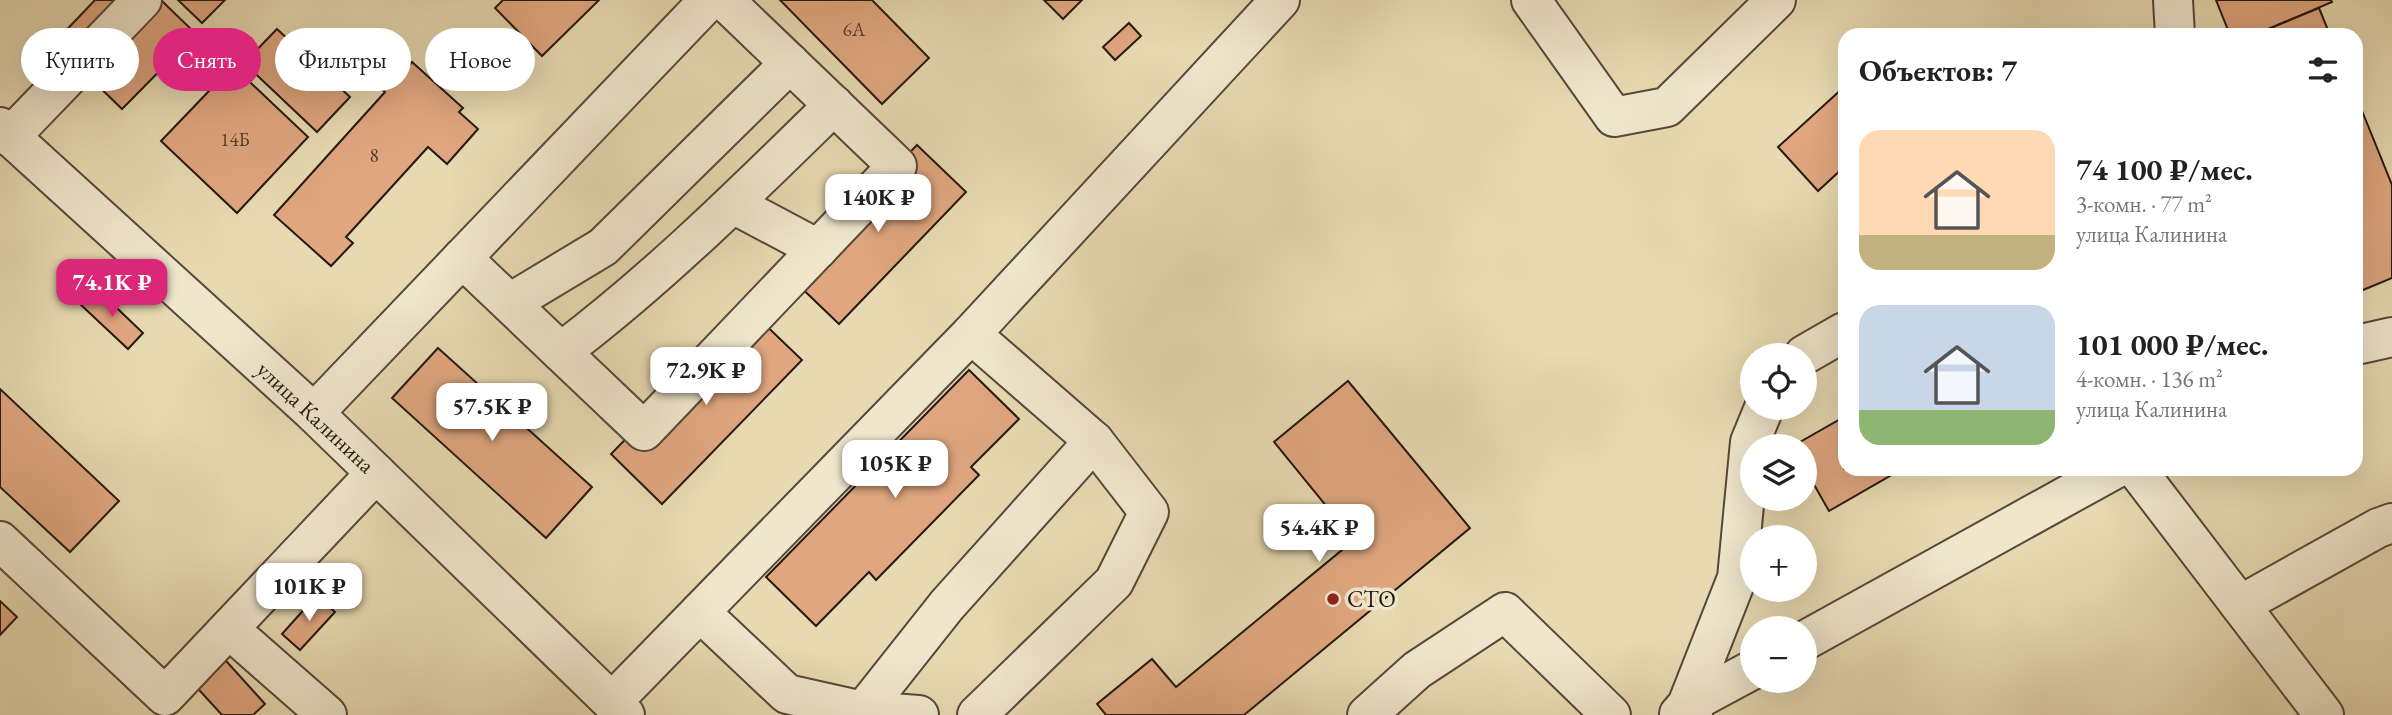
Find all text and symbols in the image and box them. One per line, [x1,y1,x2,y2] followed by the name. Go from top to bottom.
[843,17,866,42] house number: 6А
[21,28,139,91] chip: Купить
[153,28,261,91] chip: Снять
[275,28,411,91] chip: Фильтры
[425,28,535,91] chip: Новое
[1859,51,2017,90] text: Объектов: 7
[2304,51,2342,89] icon: filters
[220,127,250,152] house number: 14Б
[369,143,379,168] house number: 8
[2076,150,2253,189] text: 74 100 ₽/мес.
[1915,158,1999,242] icon: home
[821,174,935,234] pin: 140K ₽
[841,182,915,212] text: 140K ₽
[2076,189,2212,219] text: 3-комн. · 77 m²
[2076,219,2227,249] text: улица Калинина
[47,260,177,319] pin: 74.1K ₽
[72,267,152,297] text: 74.1K ₽
[2076,325,2269,364] text: 101 000 ₽/мес.
[1915,333,1999,417] icon: home
[1740,343,1817,693] map controls
[1740,343,1817,420] button: locate
[641,348,771,407] pin: 72.9K ₽
[250,354,382,480] street label: улица Калинина
[666,355,746,385] text: 72.9K ₽
[2076,364,2223,394] text: 4-комн. · 136 m²
[427,384,557,443] pin: 57.5K ₽
[452,391,532,421] text: 57.5K ₽
[2076,394,2227,424] text: улица Калинина
[1740,434,1817,511] button: layers
[838,440,952,500] pin: 105K ₽
[858,448,932,478] text: 105K ₽
[1254,504,1384,564] pin: 54.4K ₽
[1279,512,1359,542] text: 54.4K ₽
[1740,525,1817,602] button: +
[252,564,366,623] pin: 101K ₽
[272,571,346,601] text: 101K ₽
[1347,584,1396,614] place label: СТО
[1325,591,1341,607] marker: СТО
[1740,616,1817,693] button: −

